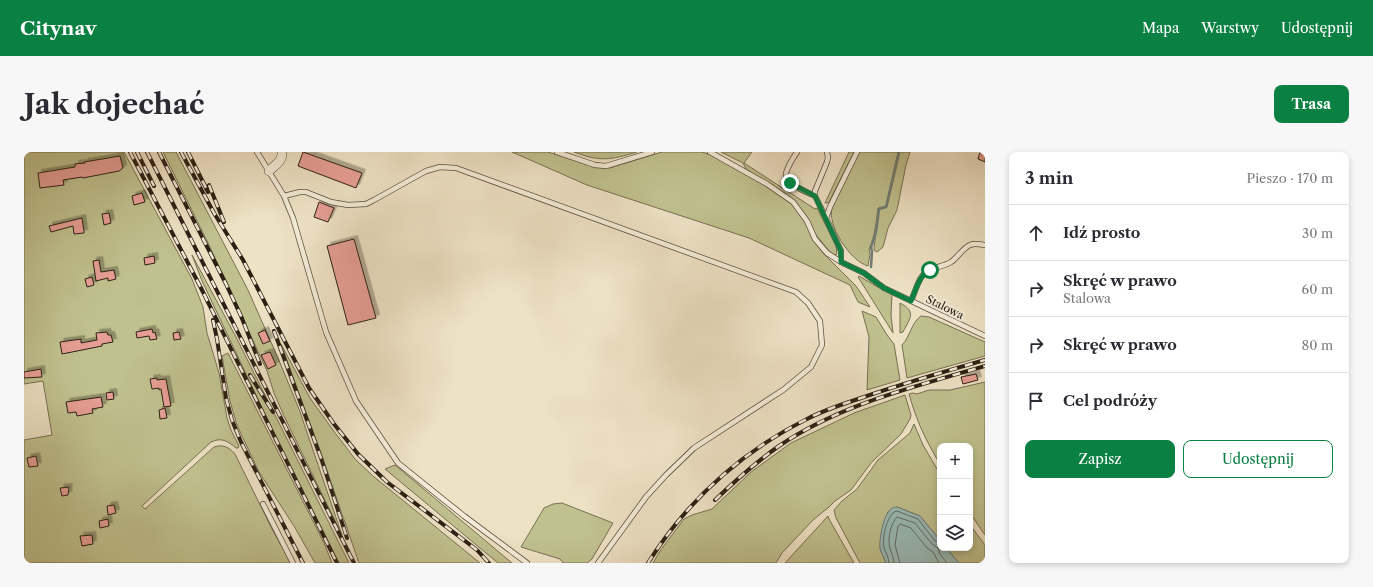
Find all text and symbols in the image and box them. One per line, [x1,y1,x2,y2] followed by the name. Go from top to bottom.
[20,17,97,40] text: Citynav
[1142,19,1179,37] text: Mapa
[1201,19,1259,37] text: Warstwy
[1281,19,1353,37] text: Udostępnij
[1274,85,1349,123] button: Trasa
[24,87,204,121] text: Jak dojechać
[1025,168,1074,188] text: 3 min
[1247,170,1333,186] text: Pieszo · 170 m
[781,174,799,192] route end
[1025,222,1047,244] icon: ahead
[1063,223,1140,242] text: Idź prosto
[1302,225,1333,241] text: 30 m
[921,261,939,279] route start
[1063,271,1177,290] text: Skręć w prawo
[1025,278,1047,300] icon: right
[1302,281,1333,297] text: 60 m
[1063,290,1111,306] text: Stalowa
[924,292,966,322] street label: Stalowa
[1025,334,1047,356] icon: right
[1063,335,1177,354] text: Skręć w prawo
[1301,337,1333,353] text: 80 m
[1025,390,1047,412] icon: arrive
[1063,391,1157,410] text: Cel podróży
[1025,440,1175,478] button: Zapisz
[1183,440,1333,478] button: Udostępnij
[937,443,973,551] map controls
[937,443,973,479] button: +
[937,479,973,515] button: −
[937,515,973,551] button: layers

